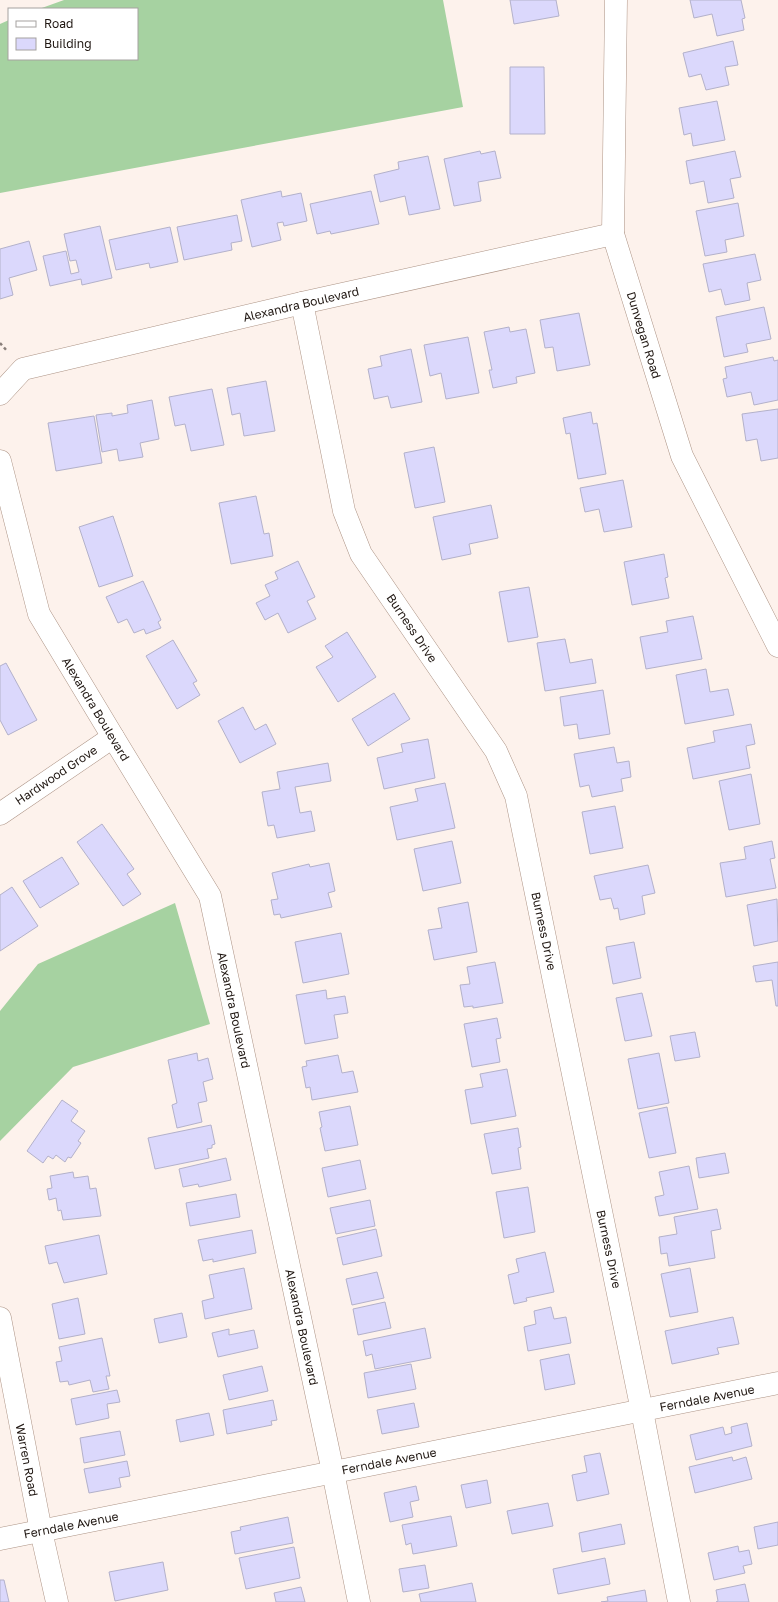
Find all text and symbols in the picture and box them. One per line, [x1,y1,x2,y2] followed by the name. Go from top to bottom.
[8,8,138,60] legend
[44,16,73,31] text: Road
[44,36,92,51] text: Building
[242,283,360,325] street label: Alexandra Boulevard
[624,290,664,380] street label: Dunvegan Road
[383,591,441,665] street label: Burness Drive
[59,654,133,764] street label: Alexandra Boulevard
[12,742,100,808] street label: Hardwood Grove
[528,890,560,972] street label: Burness Drive
[214,950,254,1070] street label: Alexandra Boulevard
[593,1208,625,1290] street label: Burness Drive
[282,1267,322,1387] street label: Alexandra Boulevard
[658,1381,756,1415] street label: Ferndale Avenue
[13,1422,41,1498] street label: Warren Road
[340,1444,438,1478] street label: Ferndale Avenue
[22,1508,120,1542] street label: Ferndale Avenue

